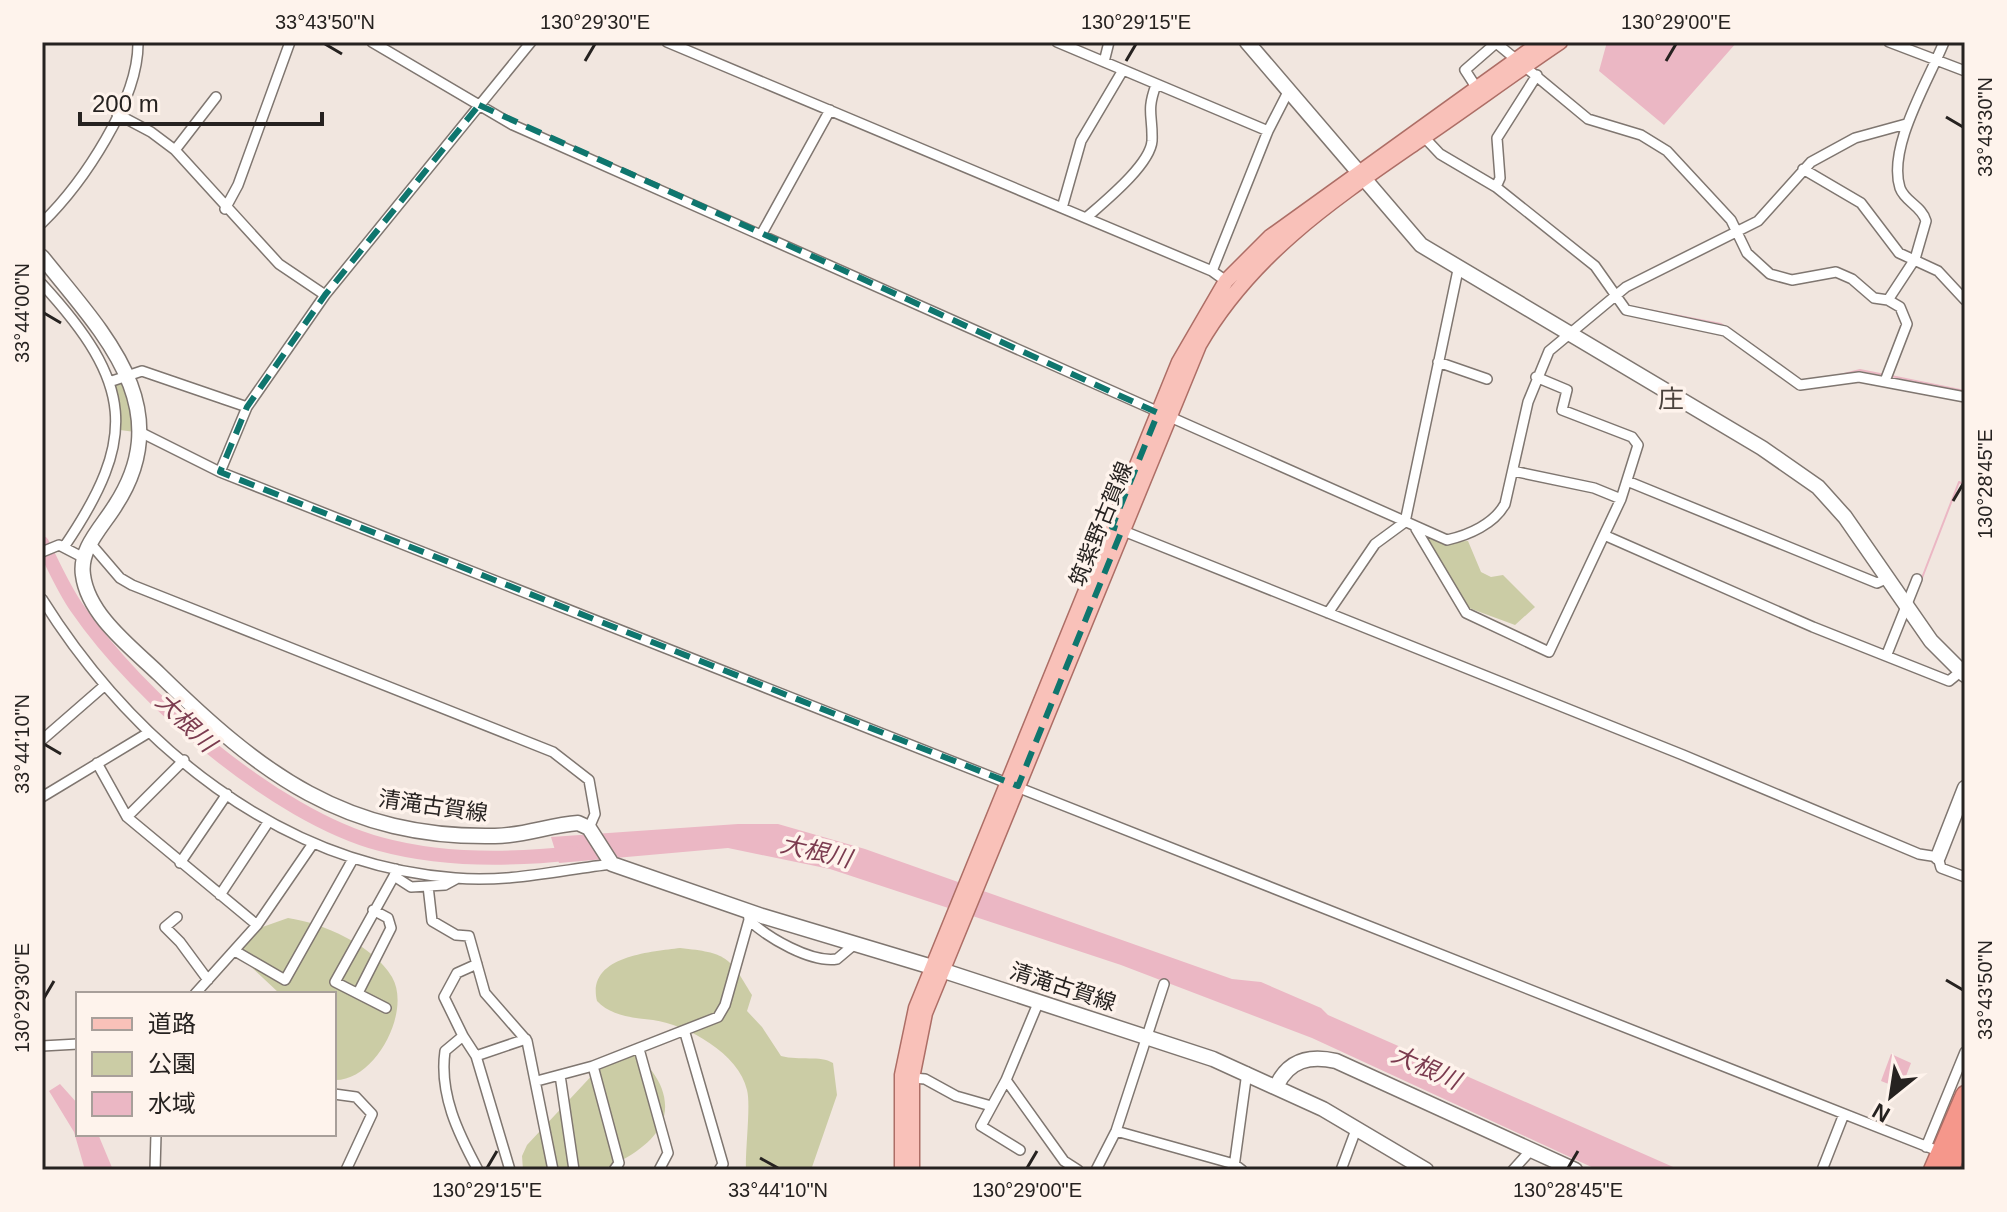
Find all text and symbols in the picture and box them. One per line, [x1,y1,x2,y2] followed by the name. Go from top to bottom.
[275,11,375,33] text: 33°43'50"N
[540,11,650,33] text: 130°29'30"E
[1081,11,1191,33] text: 130°29'15"E
[1621,11,1731,33] text: 130°29'00"E
[80,76,322,126] scale bar
[1974,77,1996,177] text: 33°43'30"N
[92,90,159,117] text: 200 m
[11,263,33,363] text: 33°44'00"N
[1658,384,1684,414] district label: 庄
[1974,429,1996,539] text: 130°28'45"E
[1065,458,1137,590] street label: 筑紫野古賀線
[151,687,223,759] water label: 大根川
[11,694,33,794] text: 33°44'10"N
[377,786,489,826] street label: 清滝古賀線
[778,830,857,873] water label: 大根川
[1974,940,1996,1040] text: 33°43'50"N
[11,943,33,1053] text: 130°29'30"E
[1007,958,1119,1016] street label: 清滝古賀線
[76,992,336,1136] legend
[148,1010,196,1037] text: 道路
[1388,1040,1467,1095] water label: 大根川
[148,1050,196,1077] text: 公園
[1851,1056,1931,1136] north arrow
[148,1090,196,1117] text: 水域
[1868,1098,1894,1128] text: N
[432,1179,542,1201] text: 130°29'15"E
[728,1179,828,1201] text: 33°44'10"N
[972,1179,1082,1201] text: 130°29'00"E
[1513,1179,1623,1201] text: 130°28'45"E

